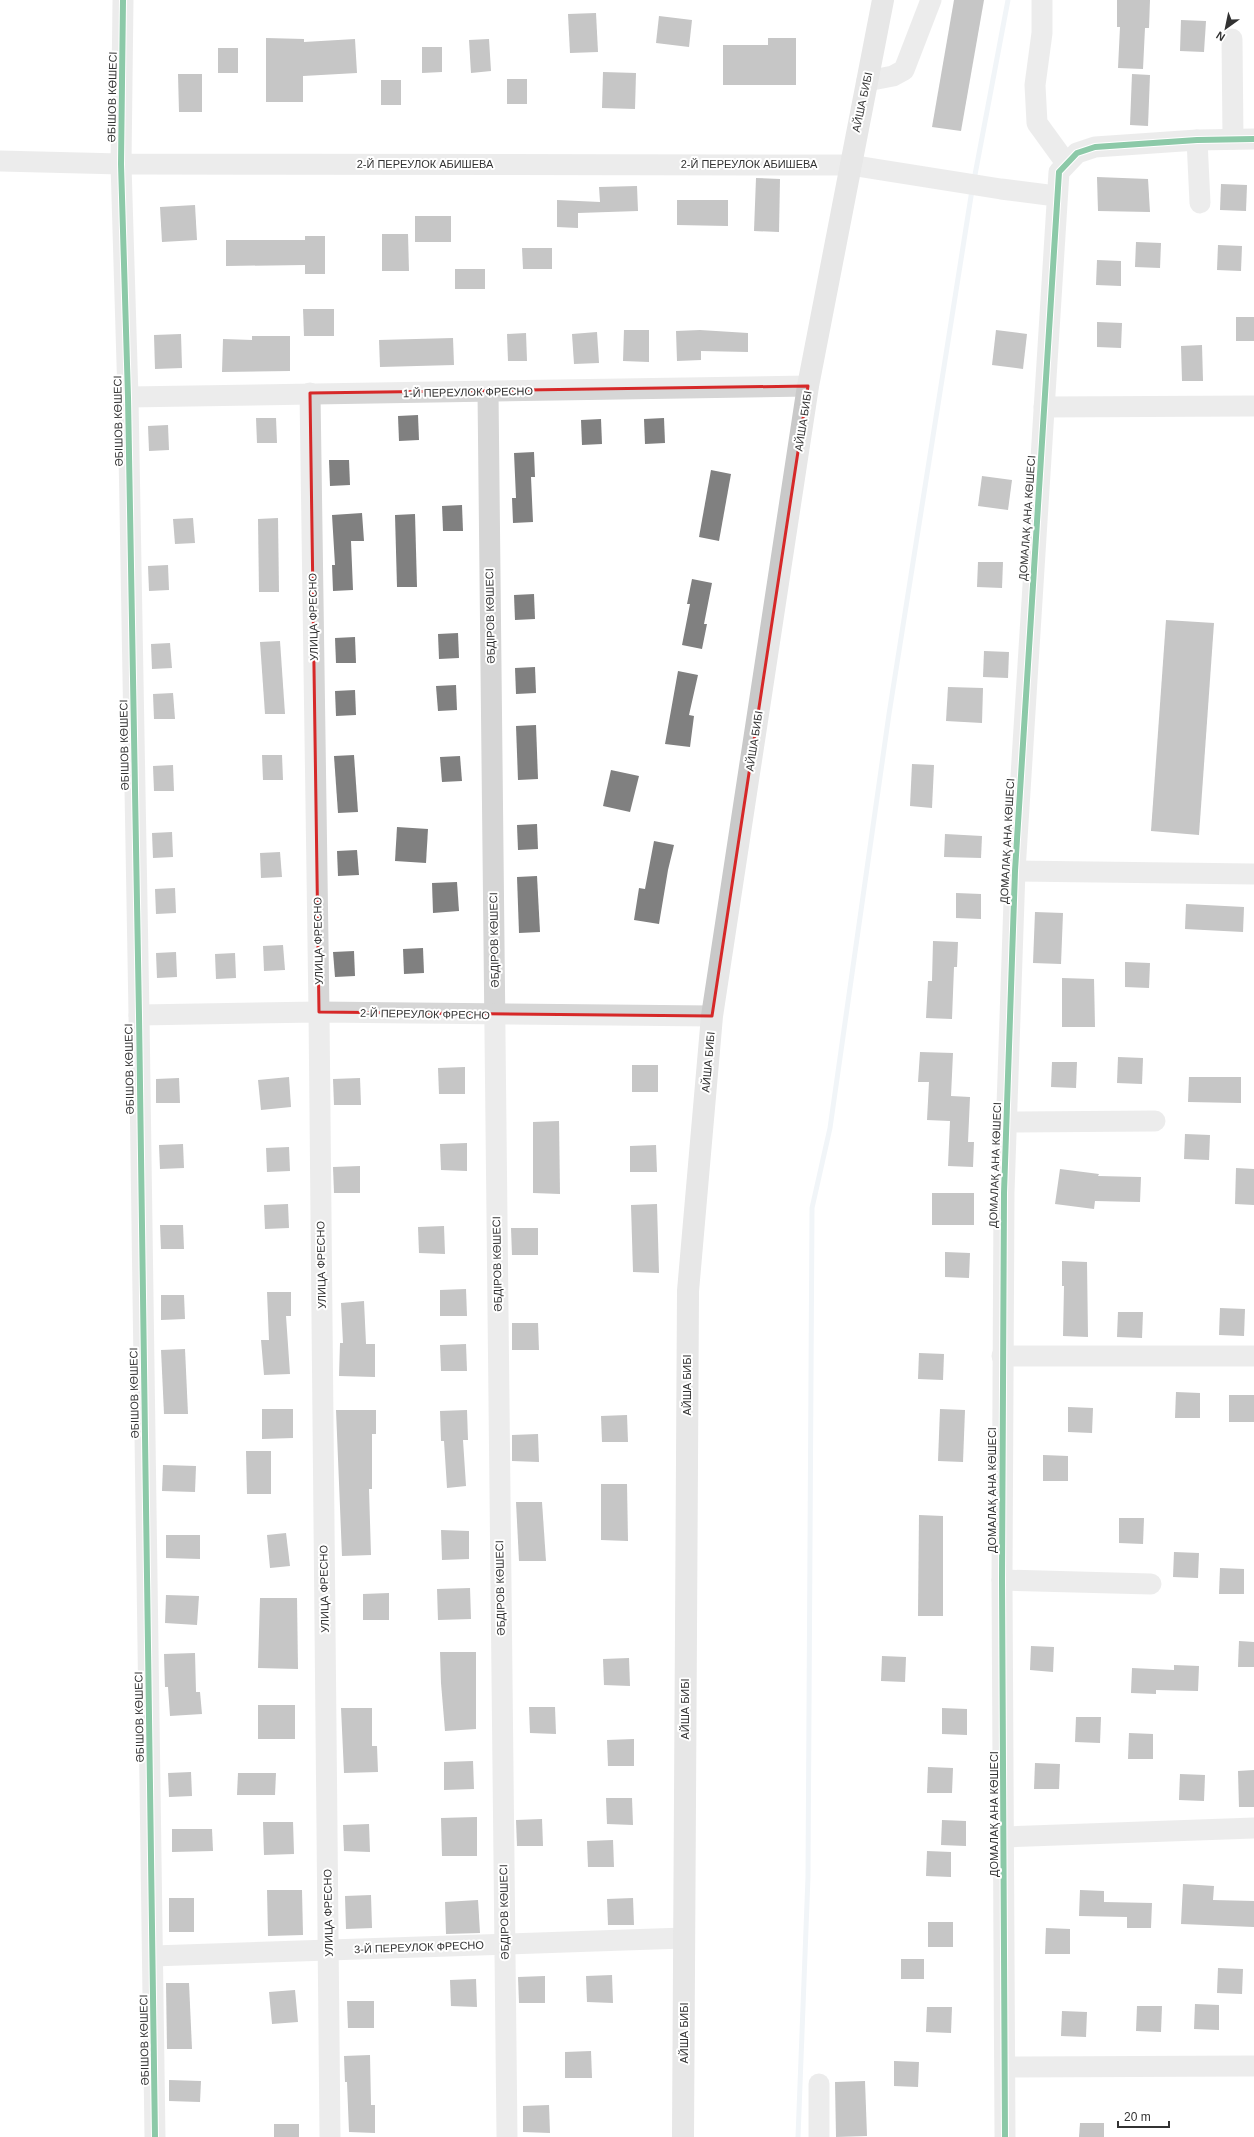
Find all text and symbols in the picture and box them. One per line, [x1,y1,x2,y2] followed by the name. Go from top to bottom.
[1206,8,1246,48] north arrow
[1214,29,1227,44] text: N
[105,51,119,143] street label: ӘБІШОВ КӨШЕСІ
[850,71,874,133] street label: АЙША БИБІ
[357,158,494,170] street label: 2-Й ПЕРЕУЛОК АБИШЕВА
[681,158,818,170] street label: 2-Й ПЕРЕУЛОК АБИШЕВА
[111,375,125,467] street label: ӘБІШОВ КӨШЕСІ
[403,385,534,399] street label: 1-Й ПЕРЕУЛОК ФРЕСНО
[792,390,814,452] street label: АЙША БИБІ
[1017,455,1037,581] street label: ДОМАЛАҚ АНА КӨШЕСІ
[483,568,497,664] street label: ӘБДІРОВ КӨШЕСІ
[306,573,320,661] street label: УЛИЦА ФРЕСНО
[117,699,131,791] street label: ӘБІШОВ КӨШЕСІ
[743,710,765,772] street label: АЙША БИБІ
[998,778,1016,904] street label: ДОМАЛАҚ АНА КӨШЕСІ
[487,892,501,988] street label: ӘБДІРОВ КӨШЕСІ
[311,897,325,985] street label: УЛИЦА ФРЕСНО
[360,1007,491,1021] street label: 2-Й ПЕРЕУЛОК ФРЕСНО
[122,1023,136,1115] street label: ӘБІШОВ КӨШЕСІ
[699,1031,717,1093] street label: АЙША БИБІ
[987,1102,1003,1228] street label: ДОМАЛАҚ АНА КӨШЕСІ
[490,1216,504,1312] street label: ӘБДІРОВ КӨШЕСІ
[314,1221,328,1309] street label: УЛИЦА ФРЕСНО
[127,1347,141,1439] street label: ӘБІШОВ КӨШЕСІ
[681,1354,693,1416] street label: АЙША БИБІ
[986,1427,998,1553] street label: ДОМАЛАҚ АНА КӨШЕСІ
[493,1540,507,1636] street label: ӘБДІРОВ КӨШЕСІ
[317,1545,331,1633] street label: УЛИЦА ФРЕСНО
[132,1671,146,1763] street label: ӘБІШОВ КӨШЕСІ
[679,1678,691,1740] street label: АЙША БИБІ
[988,1751,1000,1877] street label: ДОМАЛАҚ АНА КӨШЕСІ
[497,1864,511,1960] street label: ӘБДІРОВ КӨШЕСІ
[321,1869,335,1957] street label: УЛИЦА ФРЕСНО
[354,1939,485,1955] street label: 3-Й ПЕРЕУЛОК ФРЕСНО
[137,1994,151,2086] street label: ӘБІШОВ КӨШЕСІ
[678,2002,690,2064] street label: АЙША БИБІ
[1118,2103,1169,2129] scale bar
[1124,2110,1151,2124] text: 20 m

